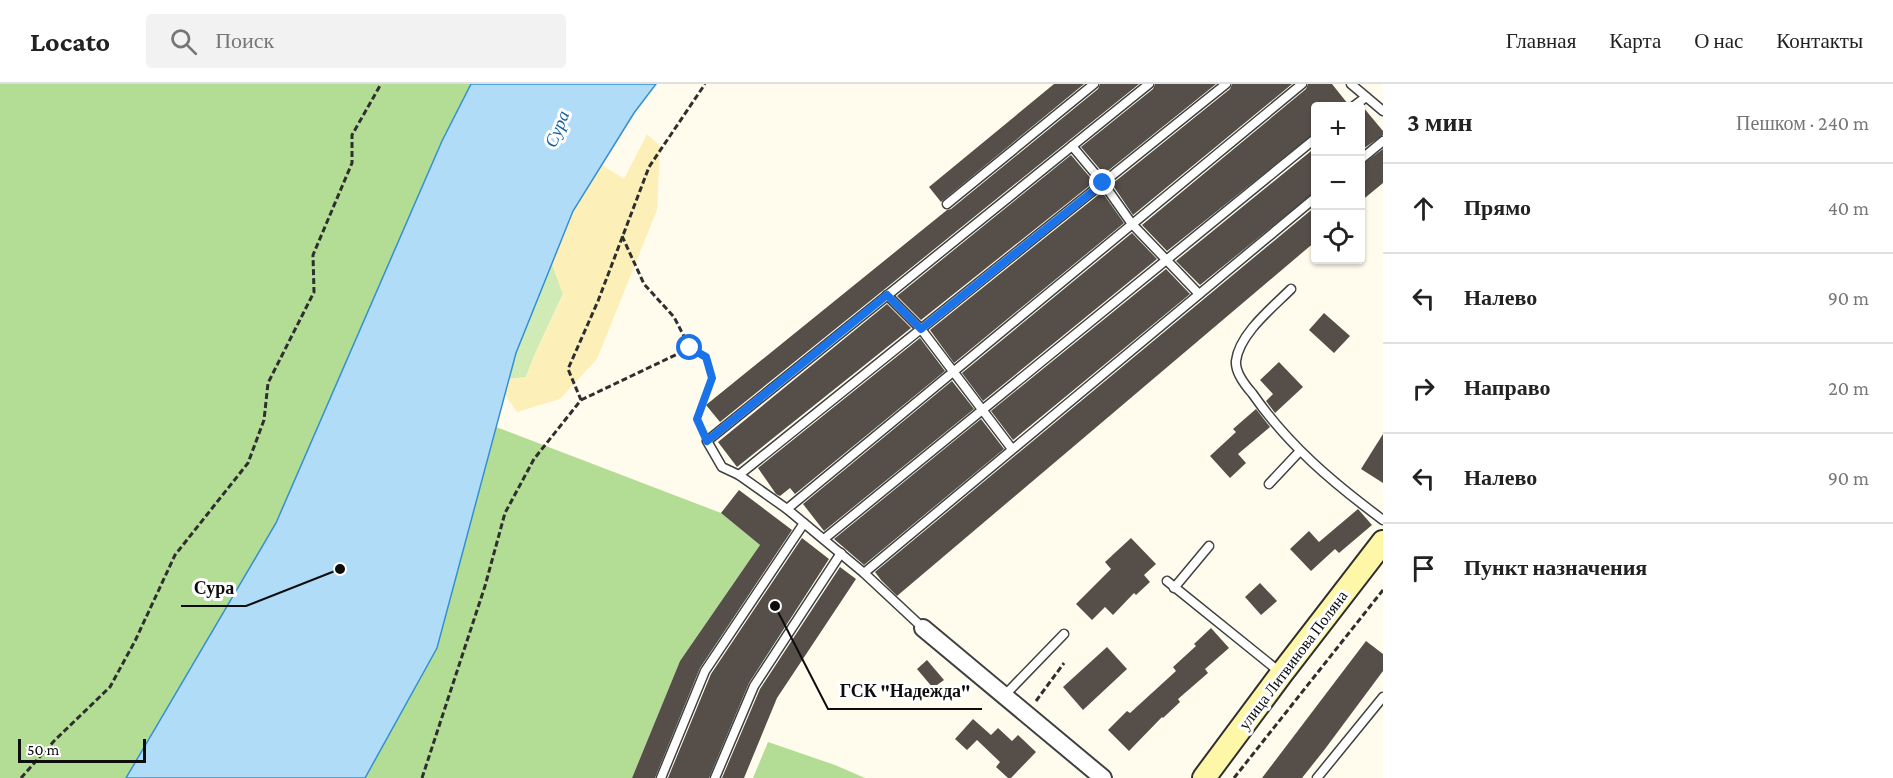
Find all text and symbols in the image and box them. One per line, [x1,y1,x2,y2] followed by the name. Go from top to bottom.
[146,14,566,68] search box
[167,25,200,58] icon: search
[30,26,110,57] text: Locato
[215,28,274,53] text: Поиск
[1506,29,1576,53] text: Главная
[1609,29,1661,53] text: Карта
[1694,29,1743,53] text: О нас
[1776,29,1863,53] text: Контакты
[1311,102,1365,264] map controls
[1311,102,1365,156] button: +
[541,108,573,150] water label: Сура
[1407,108,1472,137] text: 3 мин
[1736,112,1869,134] text: Пешком · 240 m
[1311,156,1365,210] button: −
[1089,169,1115,195] route end
[1407,192,1440,225] icon: ahead
[1464,195,1531,220] text: Прямо
[1828,197,1869,219] text: 40 m
[1311,210,1365,264] button: locate
[1407,282,1440,315] icon: left
[1464,285,1537,310] text: Налево
[1828,287,1869,309] text: 90 m
[676,334,702,360] route start
[1407,372,1440,405] icon: right
[1464,375,1550,400] text: Направо
[1828,377,1869,399] text: 20 m
[1407,462,1440,495] icon: left
[1464,465,1537,490] text: Налево
[1828,467,1869,489] text: 90 m
[1407,552,1440,585] icon: arrive
[1464,555,1647,580] text: Пункт назначения
[181,570,246,606] callout: Сура
[194,578,234,598] text: Сура
[1235,587,1352,733] street label: улица Литвинова Поляна
[828,673,982,709] callout: ГСК "Надежда"
[840,681,970,701] text: ГСК "Надежда"
[18,736,146,764] scale bar
[27,741,59,758] text: 50 m

